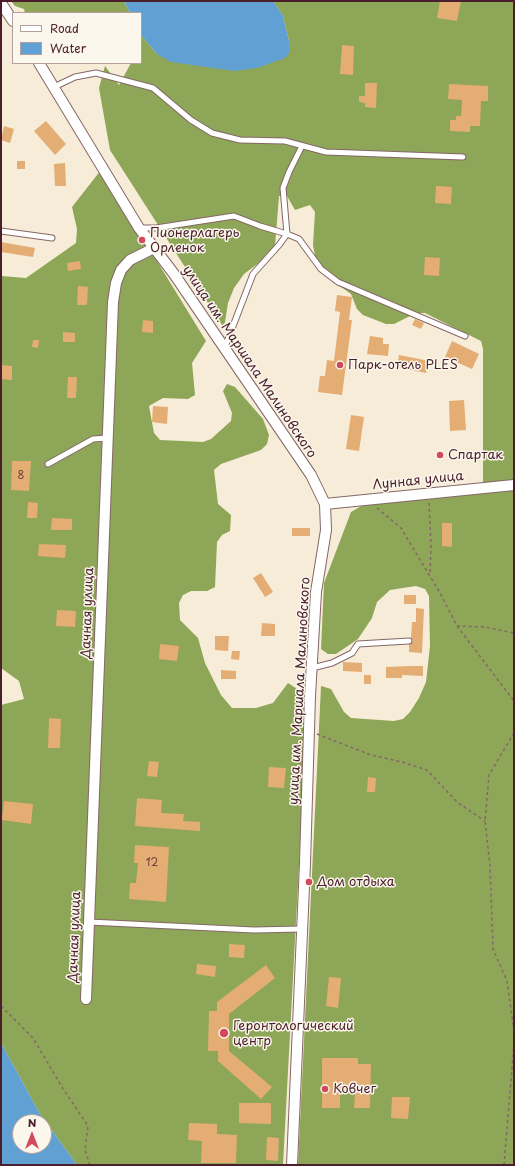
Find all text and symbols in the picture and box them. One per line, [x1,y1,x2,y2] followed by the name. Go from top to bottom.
[12,12,142,64] legend
[50,19,79,37] text: Road
[50,39,86,57] text: Water
[150,225,239,256] place label: Пионерлагерь Орленок
[137,235,147,245] marker: Пионерлагерь Орленок
[179,263,319,461] street label: улица им. Маршала Малиновского
[348,357,458,373] place label: Парк-отель PLES
[335,360,345,370] marker: Парк-отель PLES
[448,447,503,463] place label: Спартак
[435,450,445,460] marker: Спартак
[372,468,464,494] street label: Лунная улица
[18,469,24,483] house number: 8
[79,567,97,659] street label: Дачная улица
[286,576,314,806] street label: улица им. Маршала Малиновского
[146,856,158,870] house number: 12
[317,874,395,890] place label: Дом отдыха
[304,877,314,887] marker: Дом отдыха
[66,891,84,983] street label: Дачная улица
[233,1018,354,1049] place label: Геронтологический центр
[218,1027,230,1039] marker: Геронтологический центр
[333,1081,376,1097] place label: Ковчег
[320,1084,330,1094] marker: Ковчег
[12,1114,52,1154] north arrow
[28,1114,36,1131] text: N

